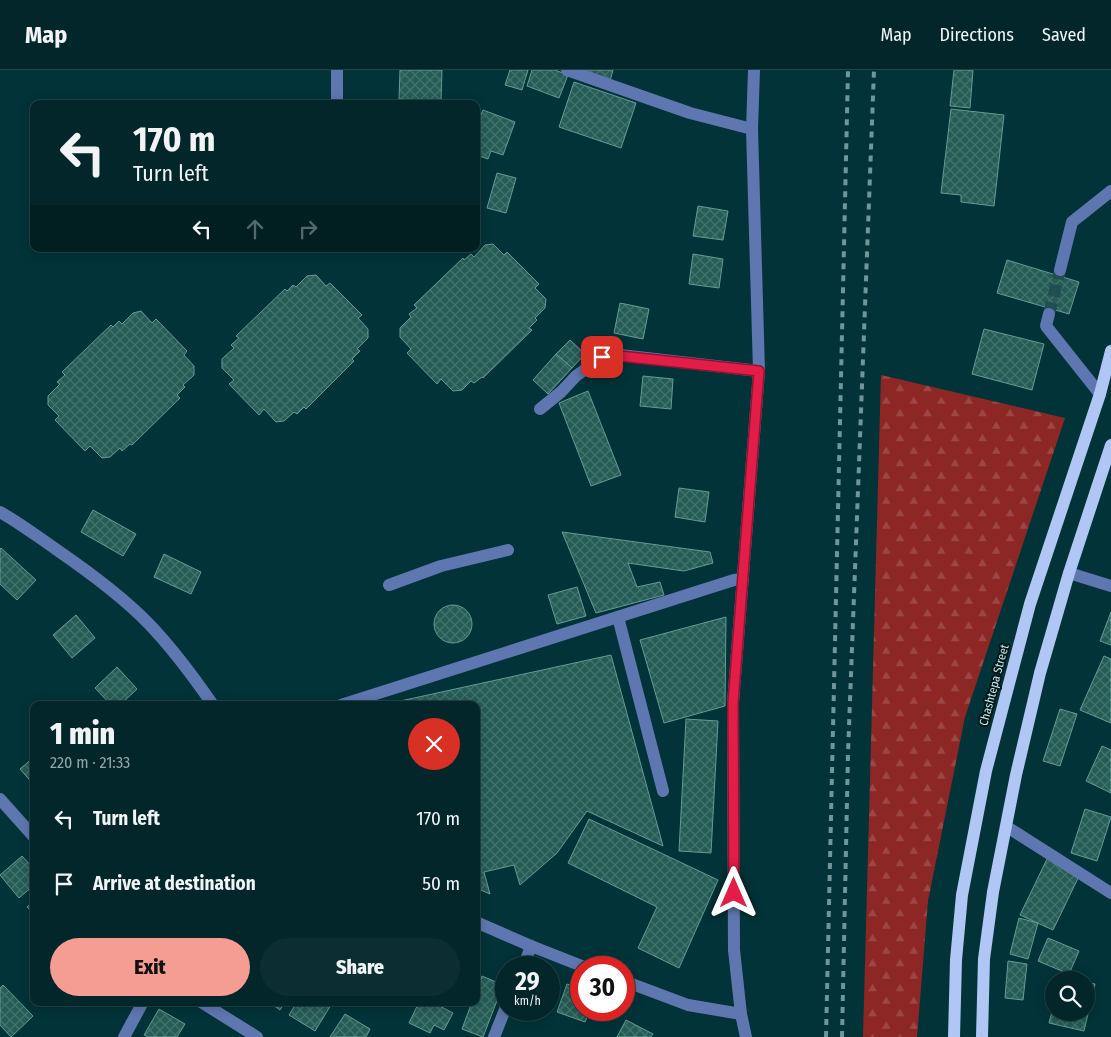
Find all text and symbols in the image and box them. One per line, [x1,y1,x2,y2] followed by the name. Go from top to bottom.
[25,21,67,49] text: Map
[880,24,912,46] text: Map
[940,24,1014,46] text: Directions
[1042,24,1086,46] text: Saved
[133,118,216,160] text: 170 m
[50,120,115,185] icon: left
[133,160,209,187] text: Turn left
[188,215,216,243] icon: left
[241,215,269,243] icon: ahead
[294,215,322,243] icon: right
[581,336,623,378] pin
[588,343,616,371] icon: arrive
[976,643,1012,727] street label: Chashtepa Street
[50,716,115,752] text: 1 min
[408,718,460,770] button: close
[50,753,130,772] text: 220 m · 21:33
[50,805,78,833] icon: left
[93,807,160,830] text: Turn left
[416,807,460,830] text: 170 m
[707,866,759,918] position arrow
[50,870,78,898] icon: arrive
[93,872,256,895] text: Arrive at destination
[422,872,460,895] text: 50 m
[50,938,250,996] button: Exit
[260,938,460,996] button: Share
[570,956,635,1021] speed limit sign: 30
[515,967,540,997] text: 29
[1045,971,1095,1021] map controls
[1045,971,1095,1021] button: search
[514,994,541,1008] text: km/h

